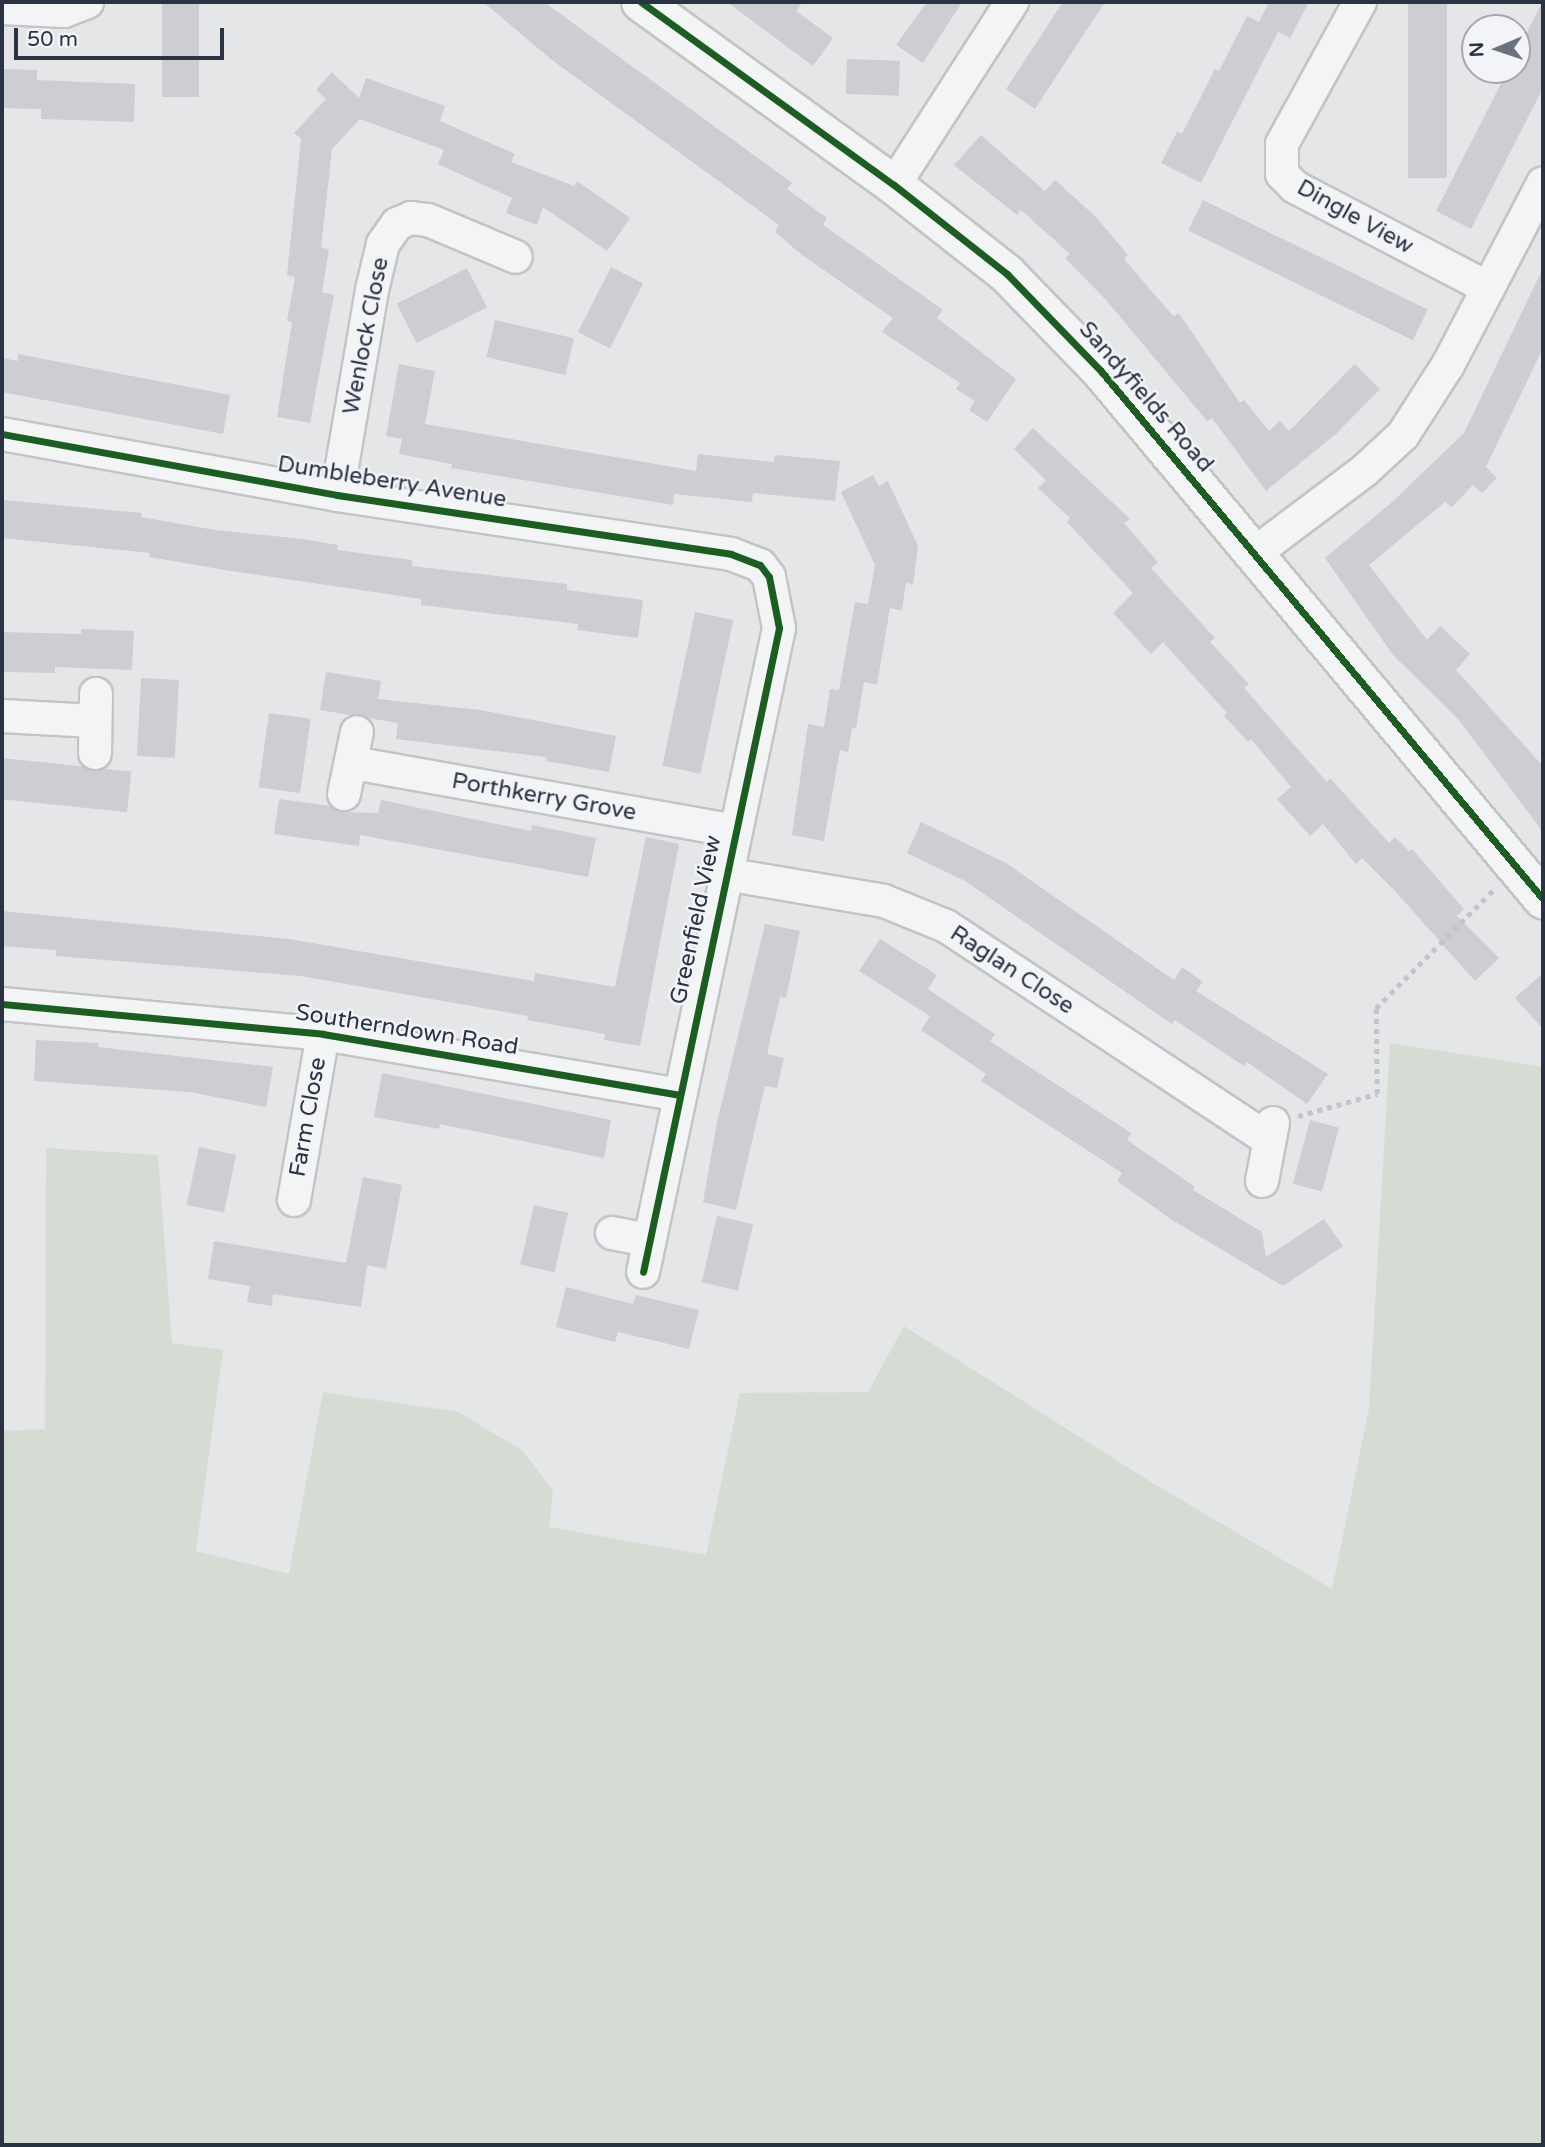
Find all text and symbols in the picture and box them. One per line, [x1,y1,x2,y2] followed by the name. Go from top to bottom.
[18,14,228,58] scale bar
[1461,14,1531,84] north arrow
[27,27,78,52] text: 50 m
[1466,42,1488,58] text: N
[1292,174,1418,260] street label: Dingle View
[337,255,395,417] street label: Wenlock Close
[1073,316,1219,478] street label: Sandyfields Road
[276,450,508,514] street label: Dumbleberry Avenue
[450,767,638,827] street label: Porthkerry Grove
[665,833,727,1007] street label: Greenfield View
[945,920,1079,1020] street label: Raglan Close
[294,999,520,1061] street label: Southerndown Road
[284,1055,332,1179] street label: Farm Close

